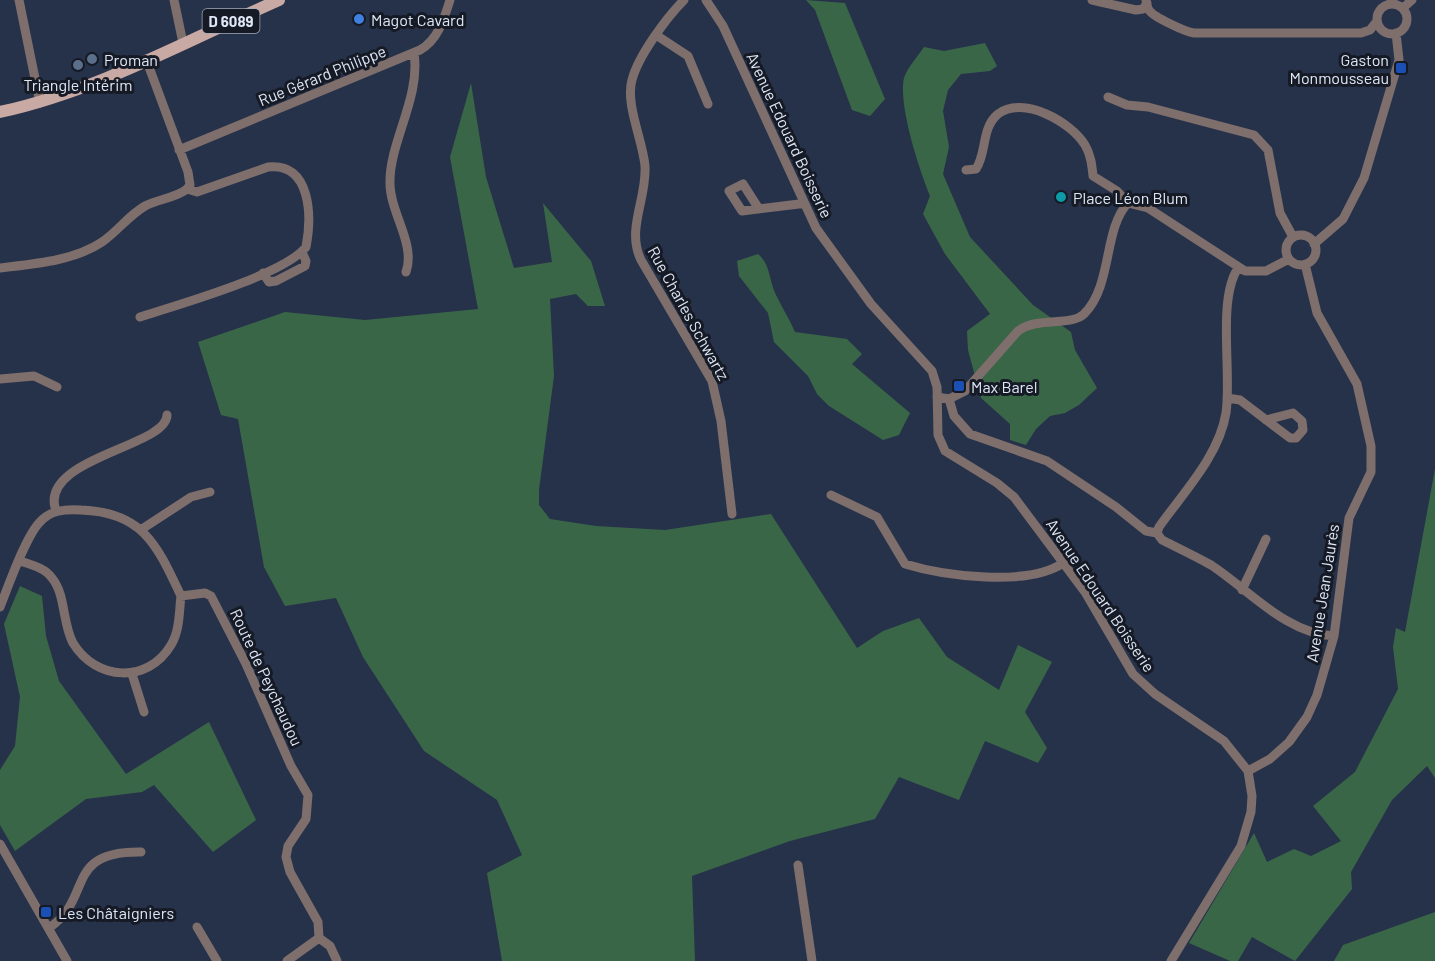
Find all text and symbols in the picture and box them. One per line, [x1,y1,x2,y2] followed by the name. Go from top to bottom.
[202,9,260,33] road number: D 6089
[371,10,465,29] place label: Magot Cavard
[352,12,366,26] marker: Magot Cavard
[255,41,389,109] street label: Rue Gérard Philippe
[743,49,837,221] street label: Avenue Edouard Boisserie
[104,50,158,69] place label: Proman
[1289,50,1389,87] place label: Gaston Monmousseau
[85,52,99,66] marker: Proman
[71,58,85,72] marker: Triangle Intérim
[1394,61,1408,75] marker: Gaston Monmousseau
[24,75,132,94] place label: Triangle Intérim
[1073,188,1188,207] place label: Place Léon Blum
[1054,190,1068,204] marker: Place Léon Blum
[644,243,734,383] street label: Rue Charles Schwartz
[971,377,1038,396] place label: Max Barel
[952,379,966,393] marker: Max Barel
[1043,515,1159,675] street label: Avenue Edouard Boisserie
[1302,523,1342,663] street label: Avenue Jean Jaurès
[227,605,307,749] street label: Route de Peychaudou
[58,903,174,922] place label: Les Châtaigniers
[39,905,53,919] marker: Les Châtaigniers

